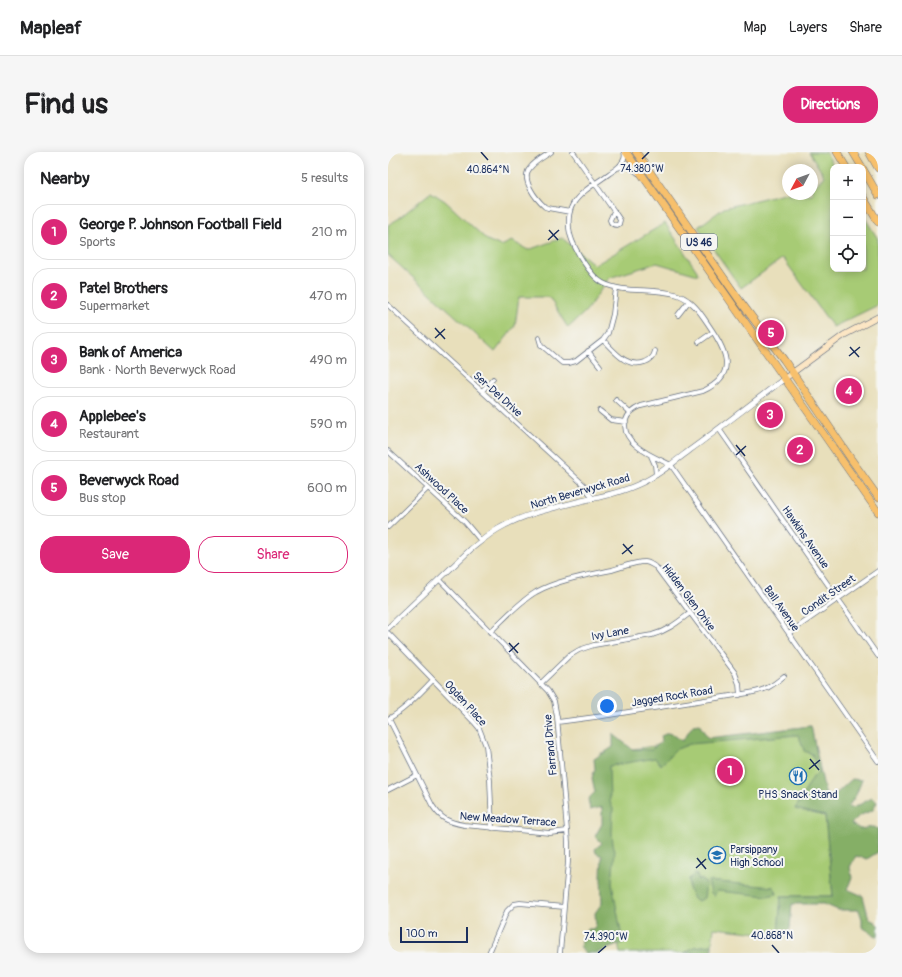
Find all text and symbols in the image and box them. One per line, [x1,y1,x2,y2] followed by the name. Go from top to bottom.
[20,16,82,40] text: Mapleaf
[744,19,767,36] text: Map
[789,19,827,36] text: Layers
[849,19,882,36] text: Share
[783,86,878,123] button: Directions
[24,87,108,122] text: Find us
[620,163,664,175] text: 74.380°W
[467,164,510,176] text: 40.864°N
[782,164,818,200] north arrow
[830,164,866,272] map controls
[830,164,866,200] button: +
[40,168,89,189] text: Nearby
[301,170,348,186] text: 5 results
[830,200,866,236] button: −
[79,215,282,234] text: George P. Johnson Football Field
[51,224,57,240] text: 1
[311,224,347,240] text: 210 m
[79,234,115,250] text: Sports
[681,234,717,250] road number: US 46
[830,236,866,272] button: locate
[79,279,168,298] text: Patel Brothers
[50,288,58,304] text: 2
[309,288,347,304] text: 470 m
[79,298,150,314] text: Supermarket
[758,318,784,348] pin: 5
[79,343,182,362] text: Bank of America
[50,352,58,368] text: 3
[310,352,347,368] text: 490 m
[79,362,236,378] text: Bank · North Beverwyck Road
[471,369,525,420] street label: Ser-Del Drive
[836,376,862,406] pin: 4
[757,400,783,430] pin: 3
[79,407,146,426] text: Applebee's
[50,416,58,432] text: 4
[310,416,347,432] text: 590 m
[79,426,139,442] text: Restaurant
[787,435,813,465] pin: 2
[412,460,472,517] street label: Ashwood Place
[79,471,179,490] text: Beverwyck Road
[529,471,631,512] street label: North Beverwyck Road
[50,480,58,496] text: 5
[307,480,347,496] text: 600 m
[79,490,126,506] text: Bus stop
[779,504,832,571] street label: Hawkins Avenue
[40,536,190,573] button: Save
[198,536,348,573] button: Share
[659,561,718,634] street label: Hidden Glen Drive
[799,572,858,619] street label: Condit Street
[761,583,802,634] street label: Ball Avenue
[590,624,630,643] street label: Ivy Lane
[442,678,490,729] street label: Ogden Place
[630,684,714,709] street label: Jagged Rock Road
[597,696,617,716] your location
[541,713,560,776] street label: Farrand Drive
[717,756,743,786] pin: 1
[788,766,808,786] restaurant icon: PHS Snack Stand
[758,788,838,801] place label: PHS Snack Stand
[459,810,557,829] street label: New Meadow Terrace
[730,843,784,869] place label: Parsippany High School
[707,845,727,865] school or university icon: Parsippany High School
[400,925,468,944] scale bar
[406,927,437,940] text: 100 m
[751,930,793,942] text: 40.868°N
[584,931,628,943] text: 74.390°W

